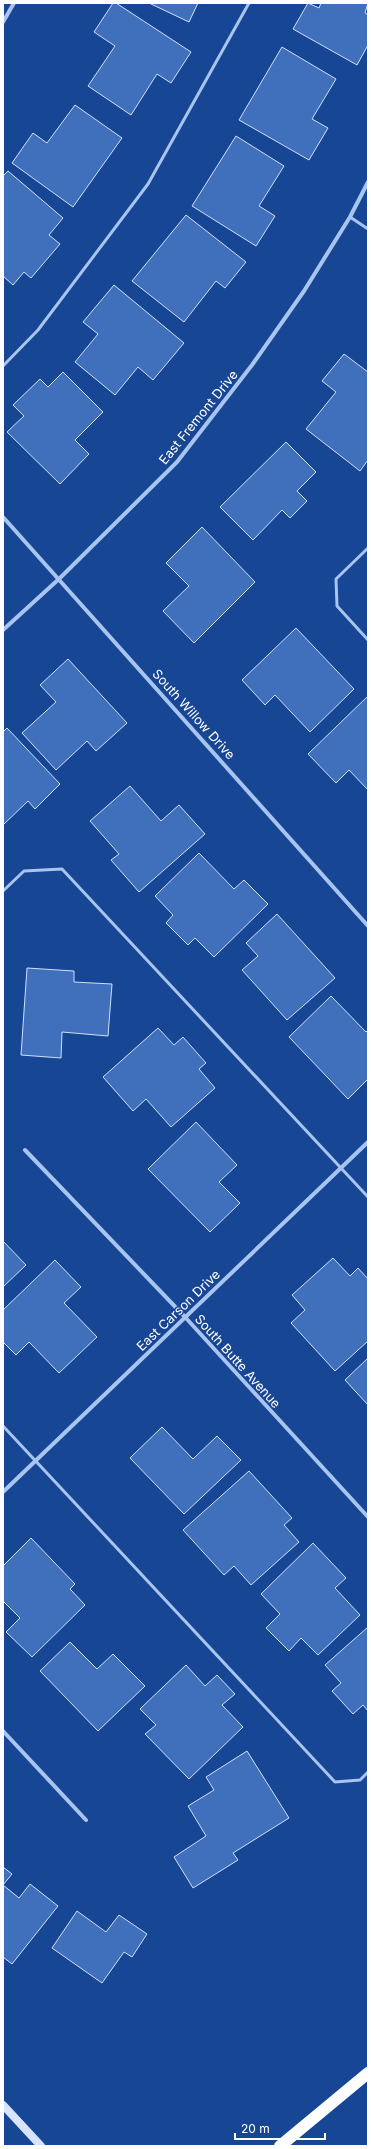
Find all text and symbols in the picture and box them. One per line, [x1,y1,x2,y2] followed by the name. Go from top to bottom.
[155,367,241,467] street label: East Fremont Drive
[149,666,239,762] street label: South Willow Drive
[133,1266,223,1354] street label: East Carson Drive
[192,1311,284,1411] street label: South Butte Avenue
[235,2115,325,2141] scale bar
[241,2121,270,2136] text: 20 m

